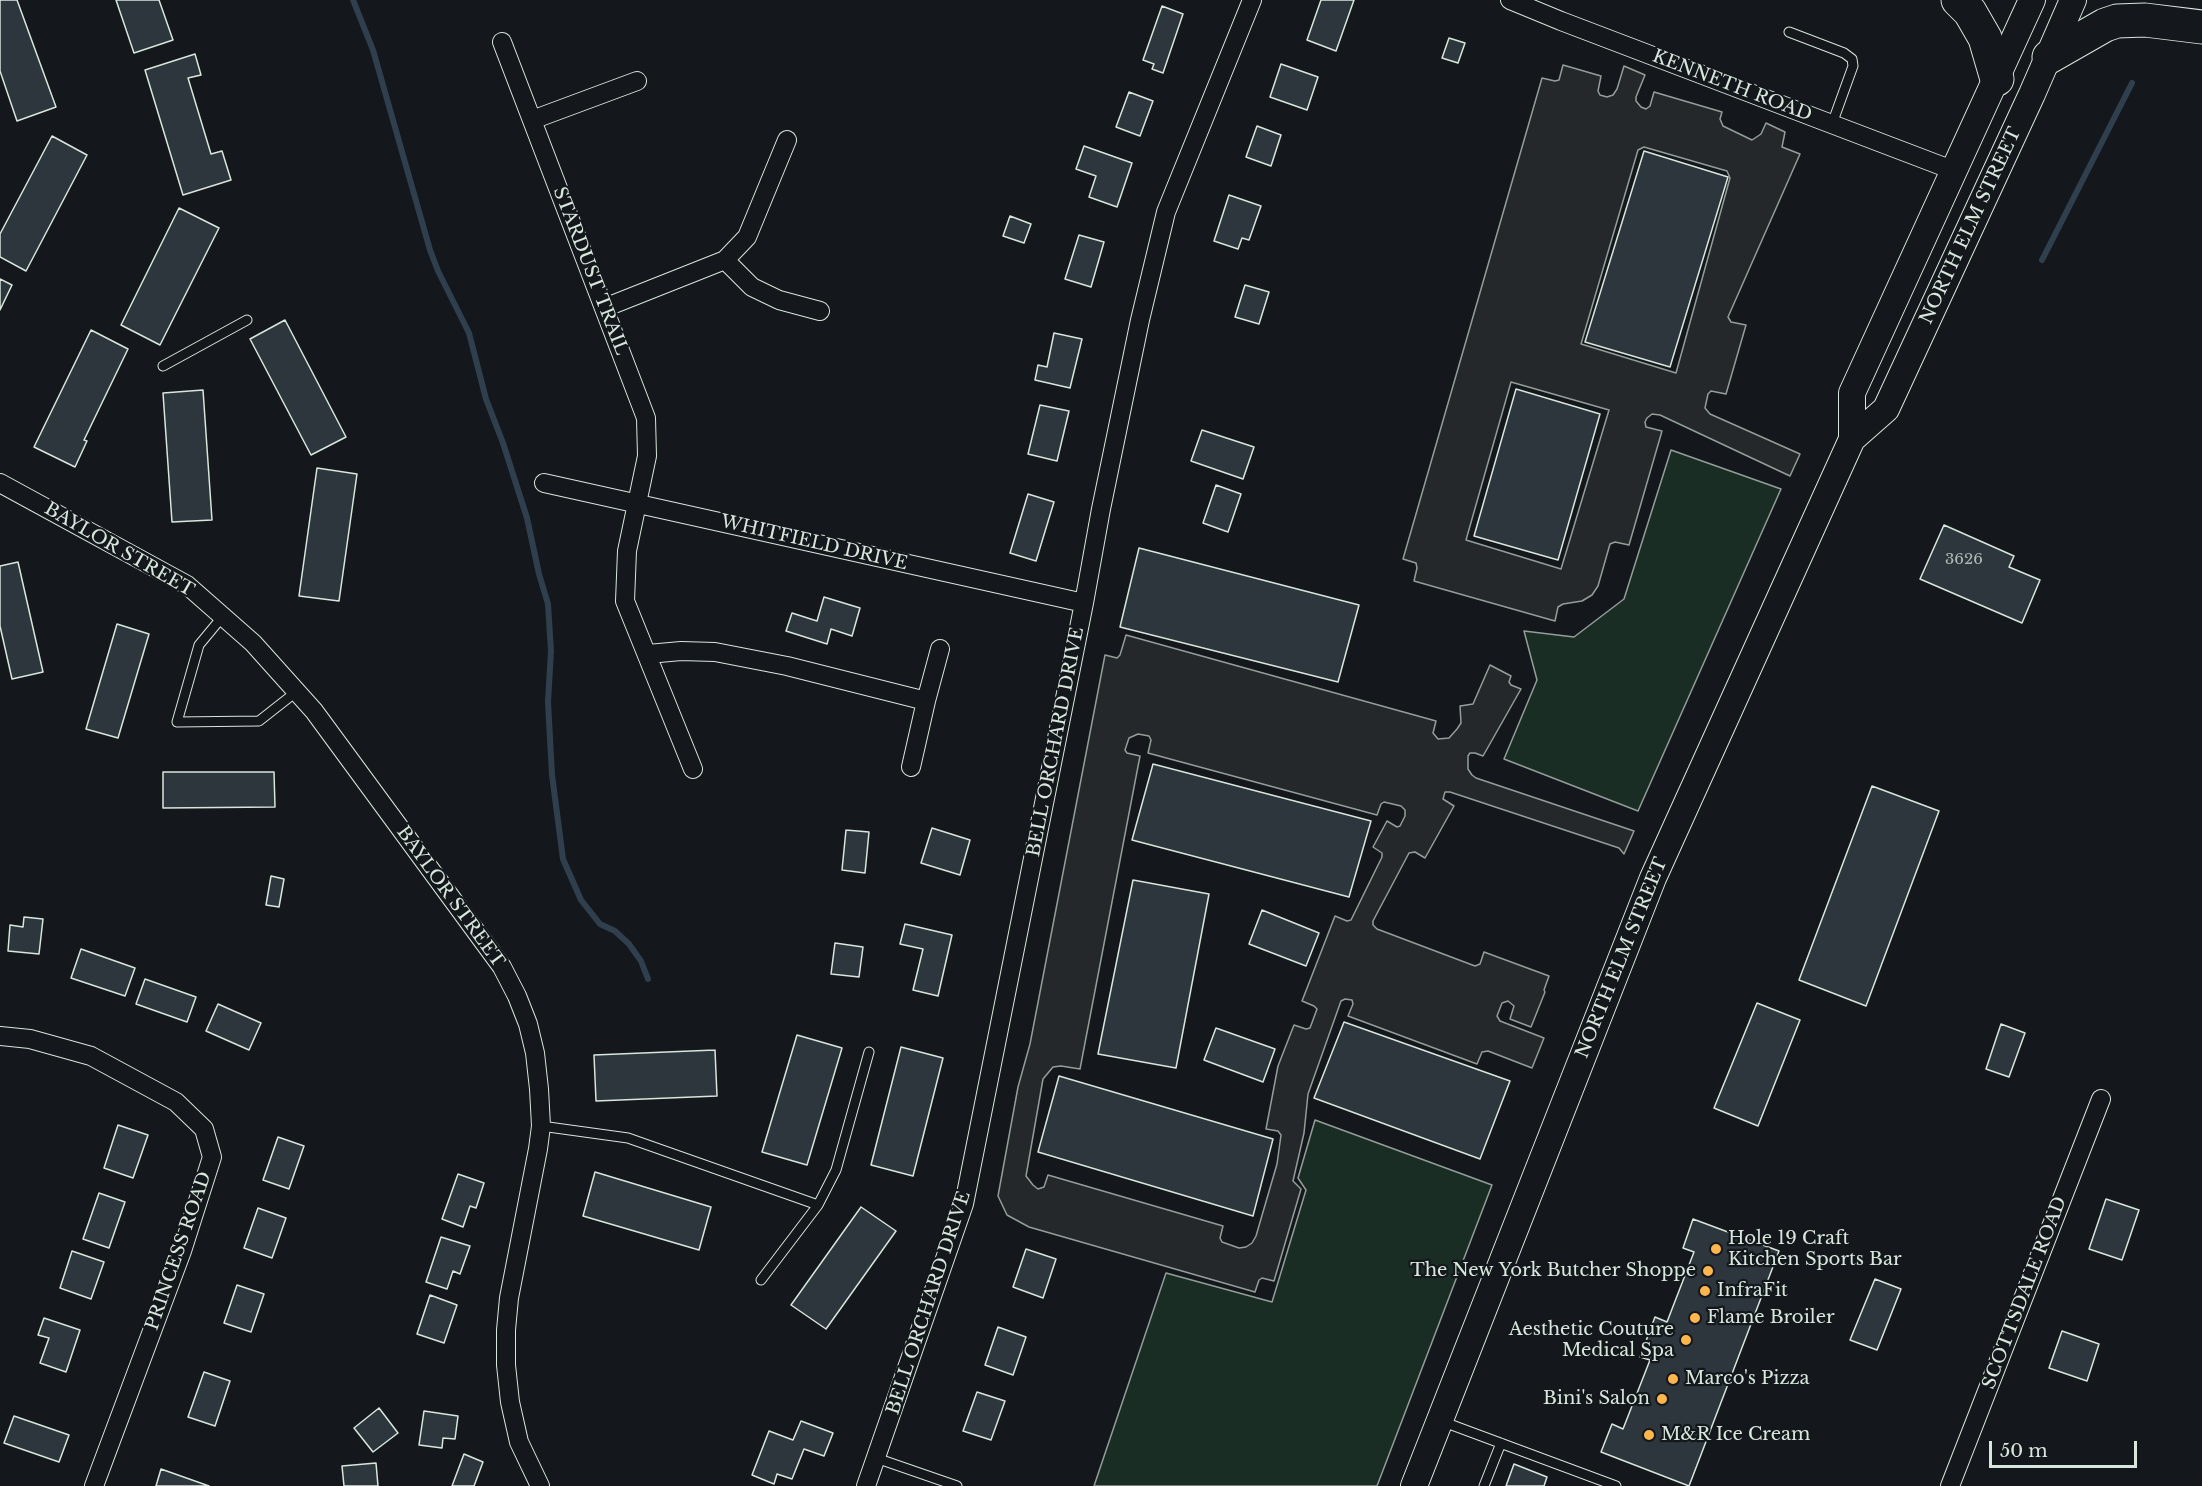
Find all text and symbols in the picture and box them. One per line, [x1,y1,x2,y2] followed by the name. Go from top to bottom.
[1649,46,1815,126] street label: KENNETH ROAD
[1916,124,2026,328] street label: NORTH ELM STREET
[548,184,632,358] street label: STARDUST TRAIL
[40,498,198,602] street label: BAYLOR STREET
[719,511,909,575] street label: WHITFIELD DRIVE
[1945,551,1983,569] house number: 3626
[1023,625,1089,859] street label: BELL ORCHARD DRIVE
[392,822,508,972] street label: BAYLOR STREET
[1572,855,1672,1061] street label: NORTH ELM STREET
[142,1169,216,1333] street label: PRINCESS ROAD
[883,1189,975,1417] street label: BELL ORCHARD DRIVE
[1978,1194,2072,1392] street label: SCOTTSDALE ROAD
[1728,1228,1901,1270] place label: Hole 19 Craft Kitchen Sports Bar
[1709,1242,1723,1256] marker: Hole 19 Craft Kitchen Sports Bar
[1410,1260,1696,1282] place label: The New York Butcher Shoppe
[1701,1264,1715,1278] marker: The New York Butcher Shoppe
[1717,1280,1788,1302] place label: InfraFit
[1698,1284,1712,1298] marker: InfraFit
[1707,1307,1835,1329] place label: Flame Broiler
[1688,1311,1702,1325] marker: Flame Broiler
[1509,1319,1674,1362] place label: Aesthetic Couture Medical Spa
[1679,1333,1693,1347] marker: Aesthetic Couture Medical Spa
[1685,1368,1810,1390] place label: Marco's Pizza
[1666,1372,1680,1386] marker: Marco's Pizza
[1543,1388,1650,1410] place label: Bini's Salon
[1655,1392,1669,1406] marker: Bini's Salon
[1661,1424,1810,1446] place label: M&R Ice Cream
[1642,1428,1656,1442] marker: M&R Ice Cream
[1992,1429,2140,1467] scale bar
[2000,1440,2048,1462] text: 50 m

